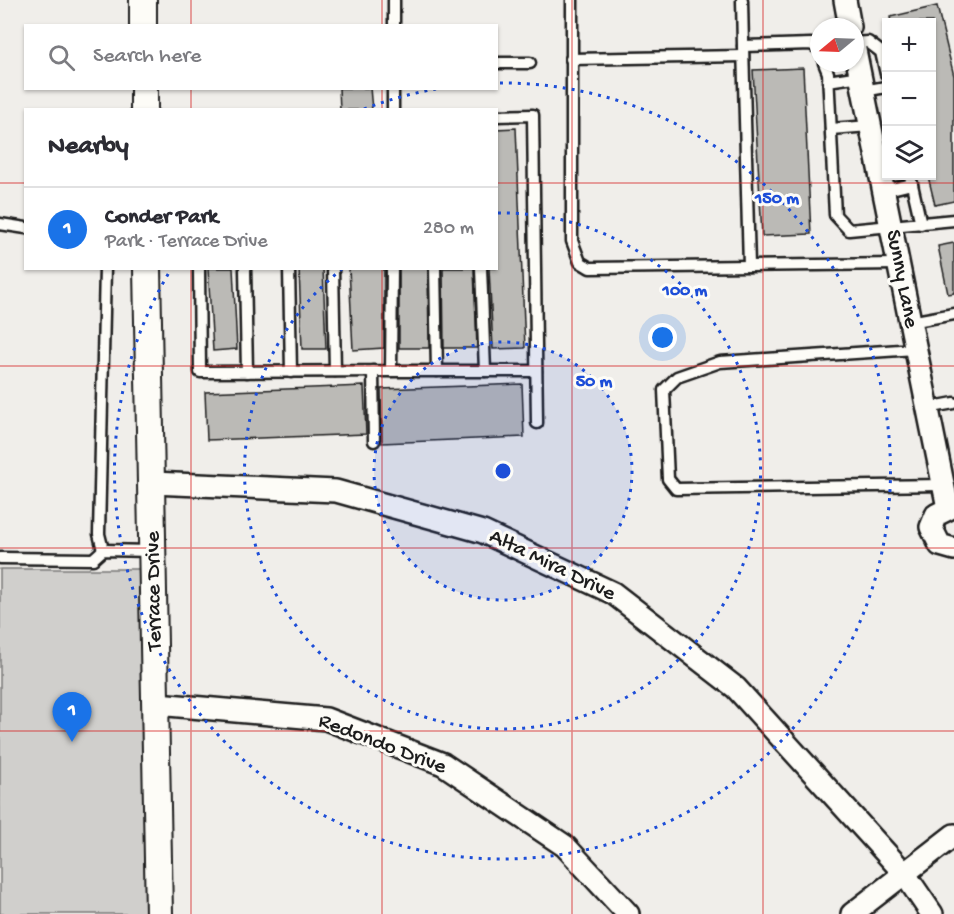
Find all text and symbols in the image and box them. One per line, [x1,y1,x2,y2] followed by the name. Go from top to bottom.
[810,18,864,72] north arrow
[882,18,936,180] map controls
[882,18,936,72] button: +
[24,24,498,90] search box
[45,41,78,74] icon: search
[93,44,201,70] text: Search here
[882,72,936,126] button: −
[882,126,936,180] button: layers
[48,132,129,163] text: Nearby
[754,189,799,210] text: 150 m
[105,205,218,231] text: Conder Park
[63,218,72,241] text: 1
[423,218,474,241] text: 280 m
[879,228,923,331] street label: Sunny Lane
[105,231,268,254] text: Park · Terrace Drive
[662,281,708,302] text: 100 m
[648,323,677,352] your location
[576,372,613,393] text: 50 m
[493,461,513,481] centre of rings
[485,524,620,608] street label: Alta Mira Drive
[141,530,169,653] street label: Terrace Drive
[52,692,92,742] pin: 1
[314,709,450,782] street label: Redondo Drive

